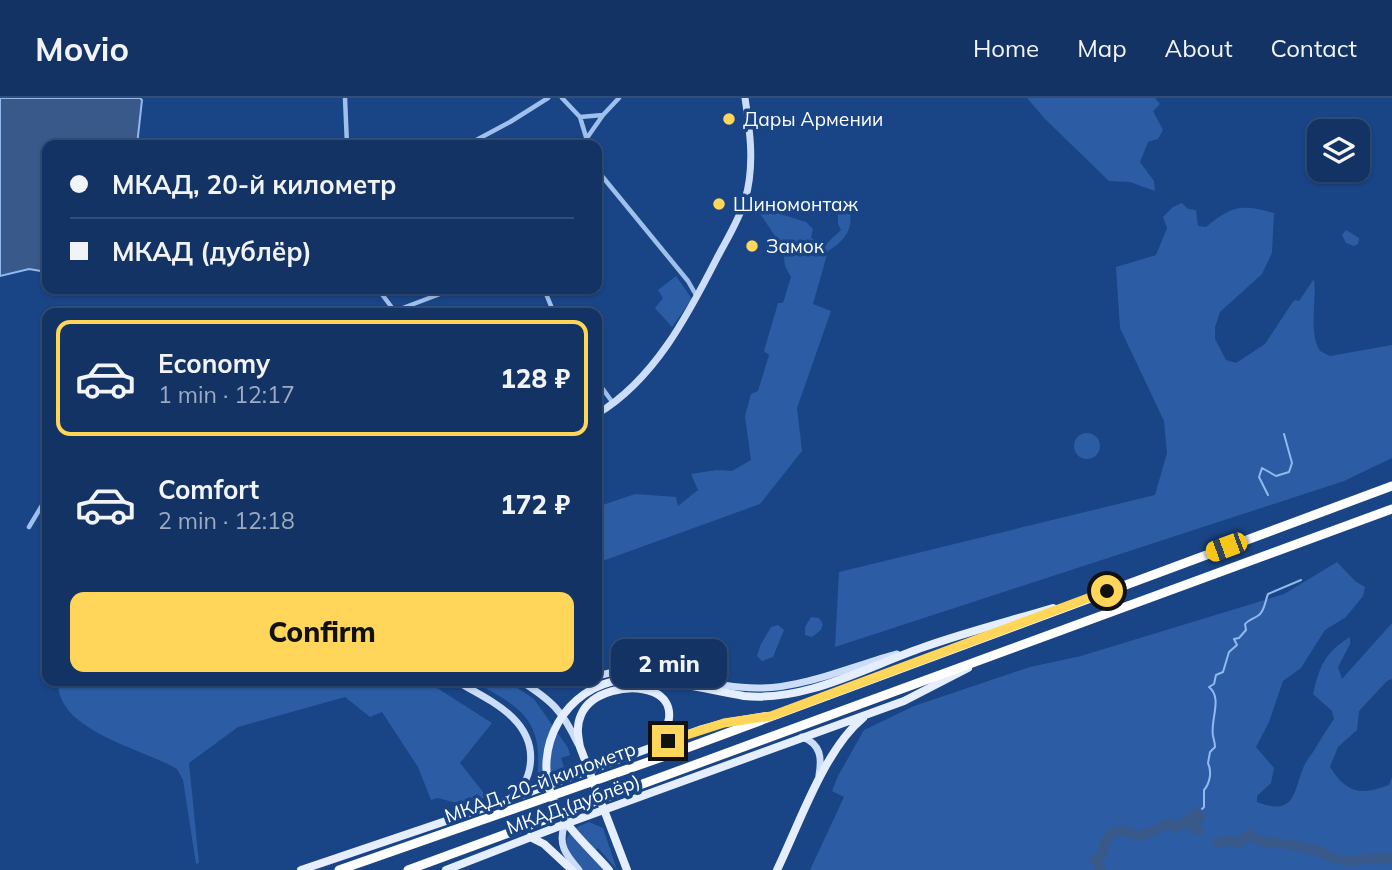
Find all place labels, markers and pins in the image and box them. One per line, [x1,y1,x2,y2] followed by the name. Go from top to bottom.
[743,107,883,131] place label: Дары Армении
[721,111,737,127] marker: Дары Армении
[733,192,859,216] place label: Шиномонтаж
[711,196,727,212] marker: Шиномонтаж
[766,234,825,258] place label: Замок
[744,238,760,254] marker: Замок

